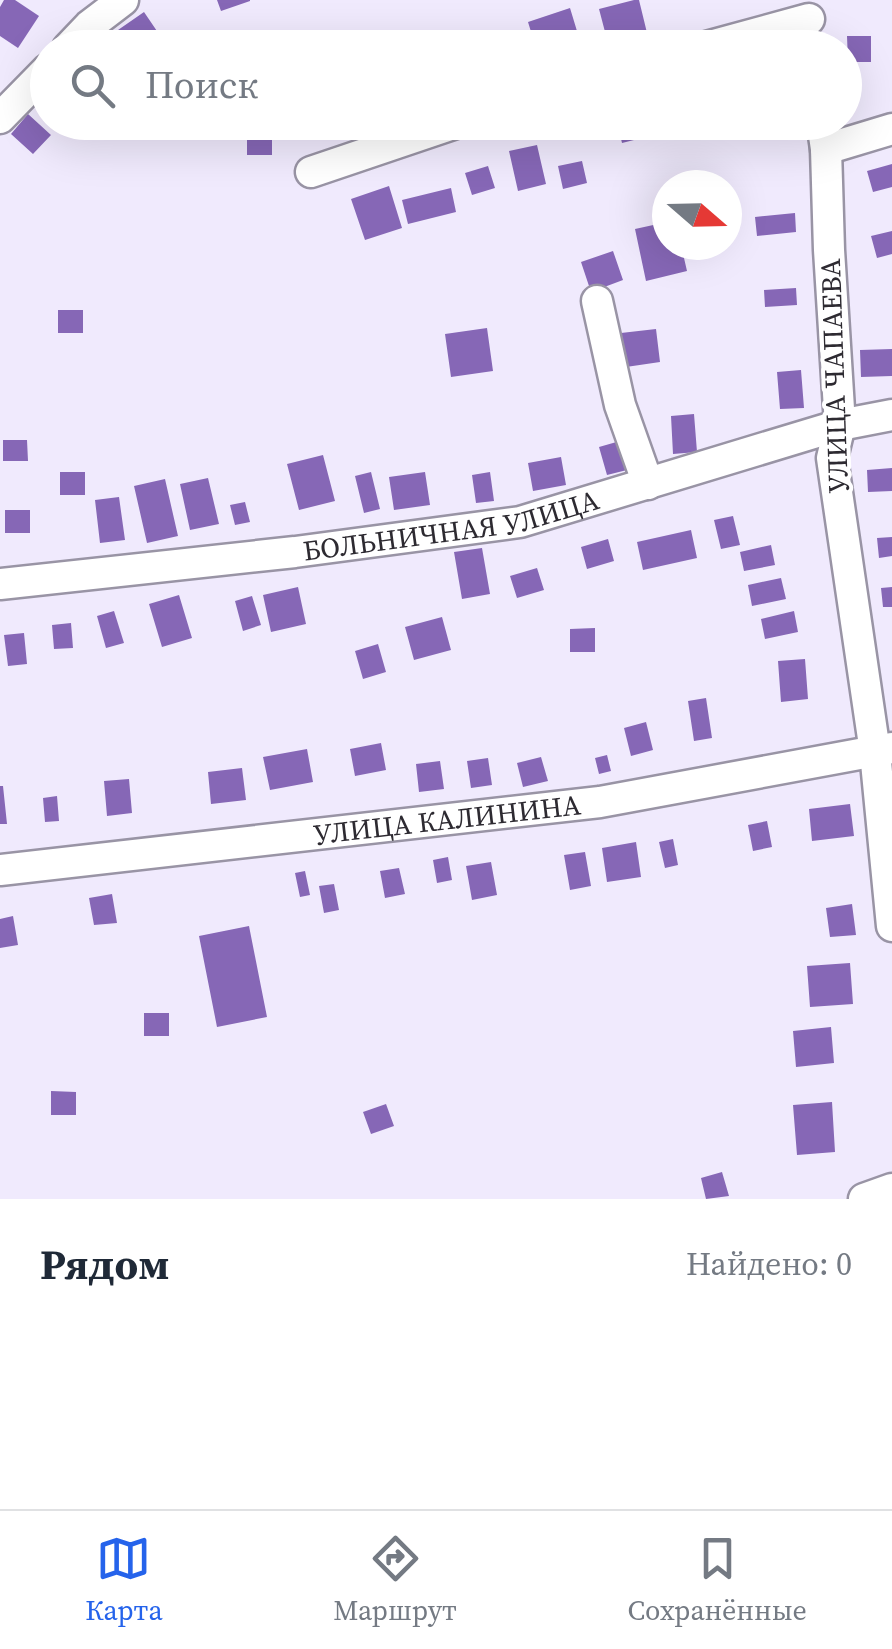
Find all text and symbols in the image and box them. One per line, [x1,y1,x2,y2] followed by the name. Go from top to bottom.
[30,30,862,140] search box
[65,58,120,113] icon: search
[145,59,258,111] text: Поиск
[652,170,742,260] north arrow
[811,257,857,494] street label: УЛИЦА ЧАПАЕВА
[301,480,604,570] street label: БОЛЬНИЧНАЯ УЛИЦА
[312,785,583,853] street label: УЛИЦА КАЛИНИНА
[40,1235,169,1293] text: Рядом
[686,1242,852,1286] text: Найдено: 0
[85,1531,163,1629] tab: Карта
[333,1531,457,1629] tab: Маршрут
[627,1531,807,1629] tab: Сохранённые

